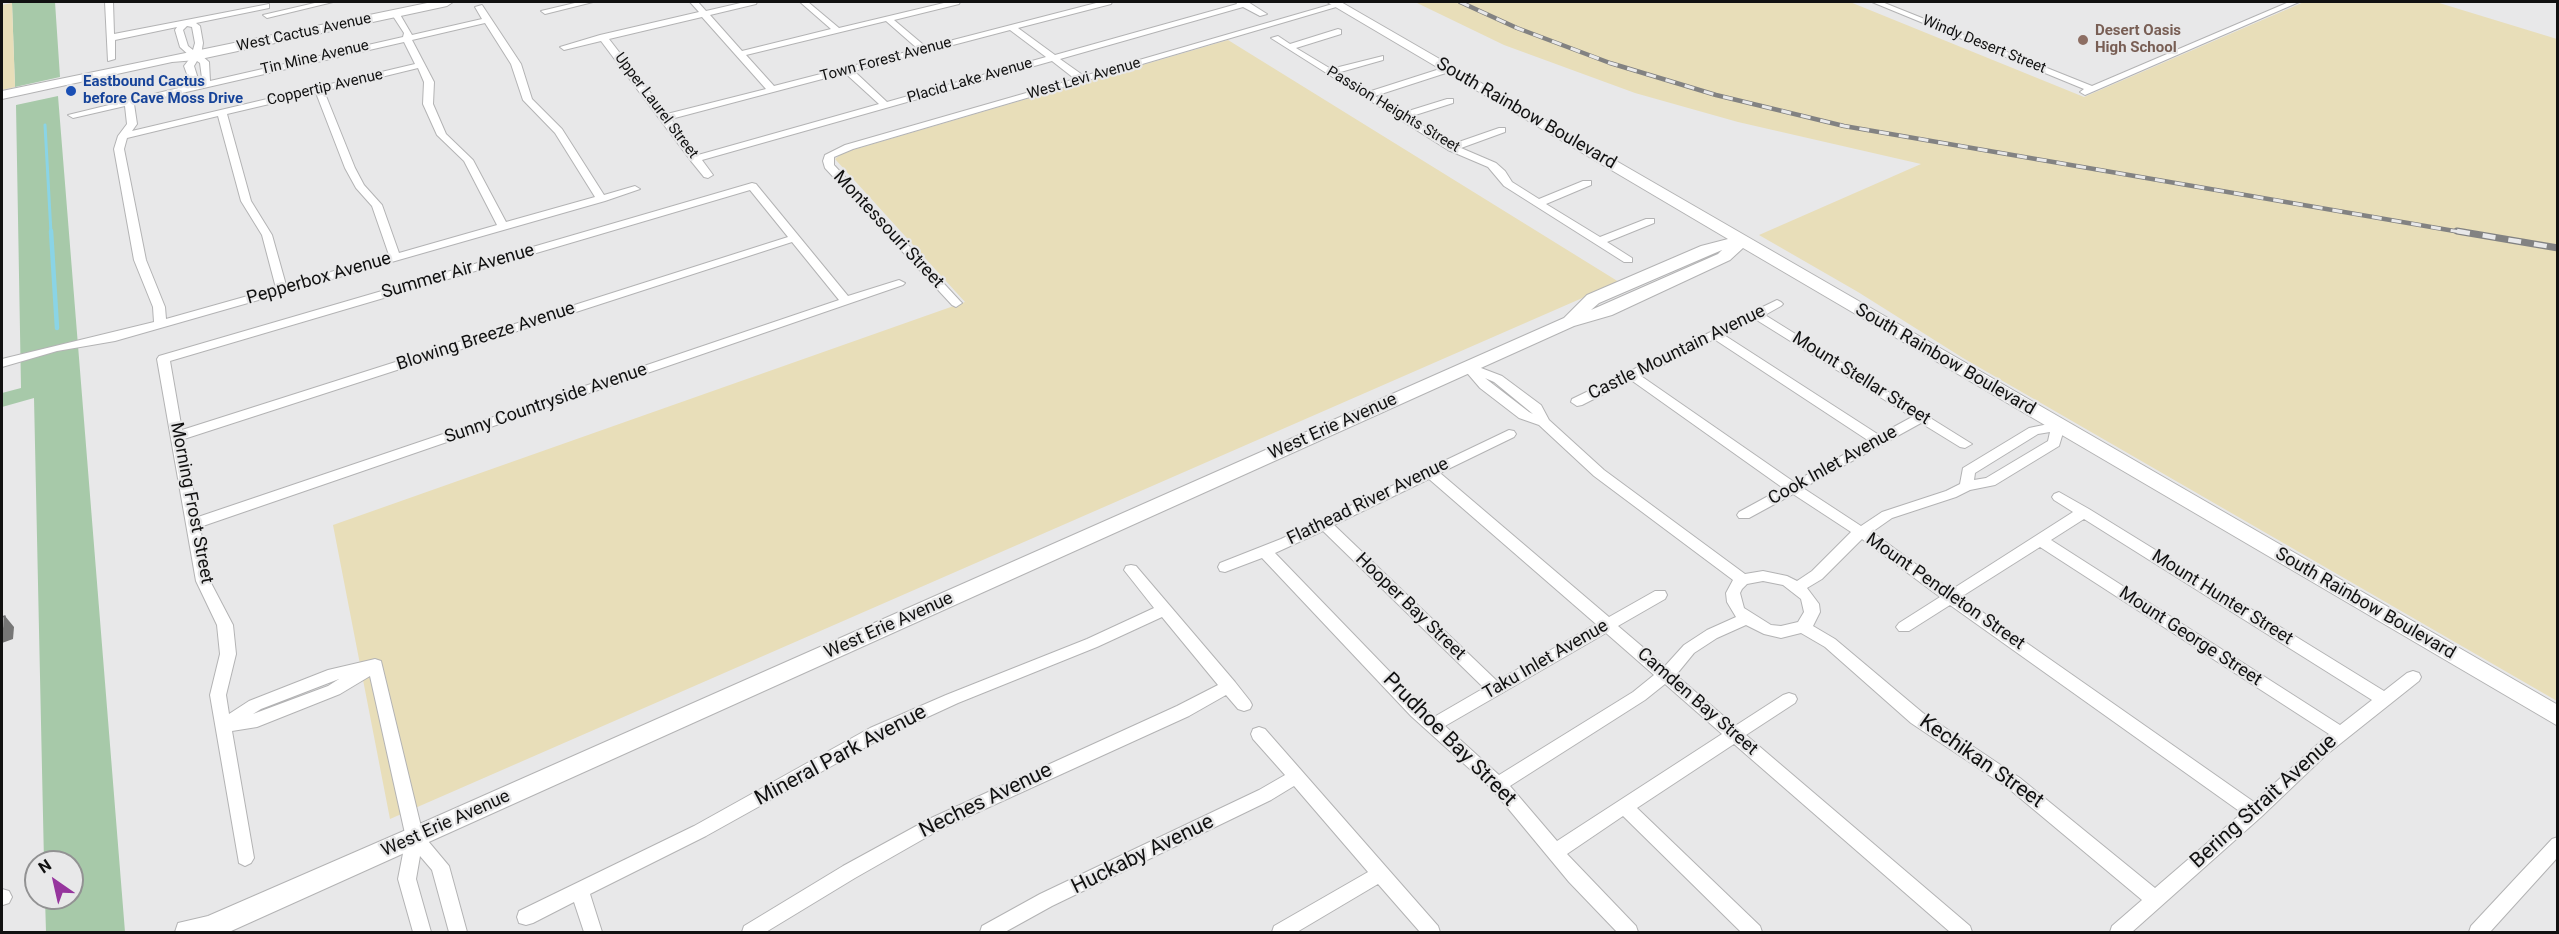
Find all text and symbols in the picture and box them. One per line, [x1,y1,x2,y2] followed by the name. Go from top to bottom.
[235,10,373,56] street label: West Cactus Avenue
[1920,12,2048,78] street label: Windy Desert Street
[2095,22,2181,57] place label: Desert Oasis High School
[2076,33,2090,47] marker: Desert Oasis High School
[818,34,954,86] street label: Town Forest Avenue
[259,37,371,79] street label: Tin Mine Avenue
[610,50,702,162] street label: Upper Laurel Street
[1025,54,1143,104] street label: West Levi Avenue
[1432,54,1620,174] street label: South Rainbow Boulevard
[905,55,1035,107] street label: Placid Lake Avenue
[1323,63,1463,157] street label: Passion Heights Street
[265,66,385,110] street label: Coppertip Avenue
[83,73,243,108] place label: Eastbound Cactus before Cave Moss Drive
[64,84,78,98] marker: Eastbound Cactus before Cave Moss Drive
[828,167,948,293] street label: Montessouri Street
[379,240,537,304] street label: Summer Air Avenue
[244,248,394,310] street label: Pepperbox Avenue
[394,298,578,376] street label: Blowing Breeze Avenue
[1851,300,2039,420] street label: South Rainbow Boulevard
[1585,301,1769,405] street label: Castle Mountain Avenue
[1788,328,1934,430] street label: Mount Stellar Street
[442,359,650,449] street label: Sunny Countryside Avenue
[1265,389,1401,465] street label: West Erie Avenue
[165,420,217,586] street label: Morning Frost Street
[1765,422,1901,510] street label: Cook Inlet Avenue
[1284,454,1452,550] street label: Flathead River Avenue
[1861,529,2029,655] street label: Mount Pendleton Street
[2271,544,2459,664] street label: South Rainbow Boulevard
[2147,546,2297,650] street label: Mount Hunter Street
[1350,549,1470,665] street label: Hooper Bay Street
[2115,583,2265,691] street label: Mount George Street
[821,588,957,664] street label: West Erie Avenue
[1480,615,1612,705] street label: Taku Inlet Avenue
[1632,644,1762,760] street label: Camden Bay Street
[1377,668,1521,812] street label: Prudhoe Bay Street
[751,700,931,812] street label: Mineral Park Avenue
[1914,710,2048,814] street label: Kechikan Street
[2186,730,2342,874] street label: Bering Strait Avenue
[916,758,1056,844] street label: Neches Avenue
[378,786,514,862] street label: West Erie Avenue
[1068,810,1218,900] street label: Huckaby Avenue
[24,850,84,910] north arrow
[35,855,55,877] text: N

